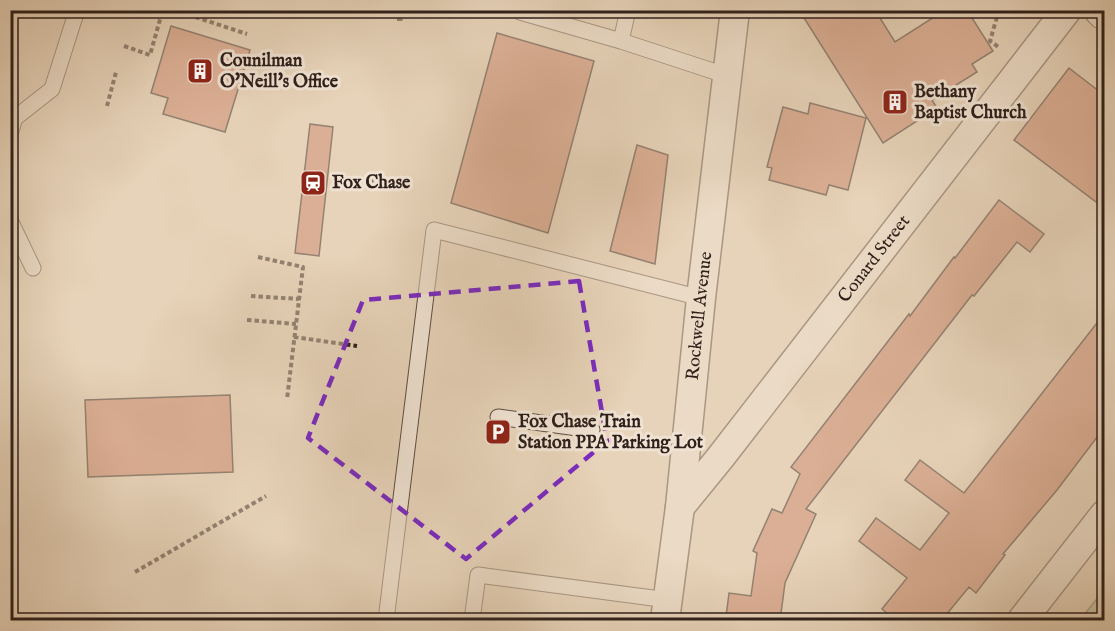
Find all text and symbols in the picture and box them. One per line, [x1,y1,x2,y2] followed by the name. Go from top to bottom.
[220,50,339,94] place label: Counilman O'Neill's Office
[185,56,215,86] building icon: Counilman O'Neill's Office
[914,81,1027,125] place label: Bethany Baptist Church
[880,87,910,117] building icon: Bethany Baptist Church
[298,168,328,198] station icon: Fox Chase
[332,172,411,195] place label: Fox Chase
[833,210,915,307] street label: Conard Street
[681,250,718,382] street label: Rockwell Avenue
[518,411,704,455] place label: Fox Chase Train Station PPA Parking Lot
[483,417,513,447] parking icon: Fox Chase Train Station PPA Parking Lot

